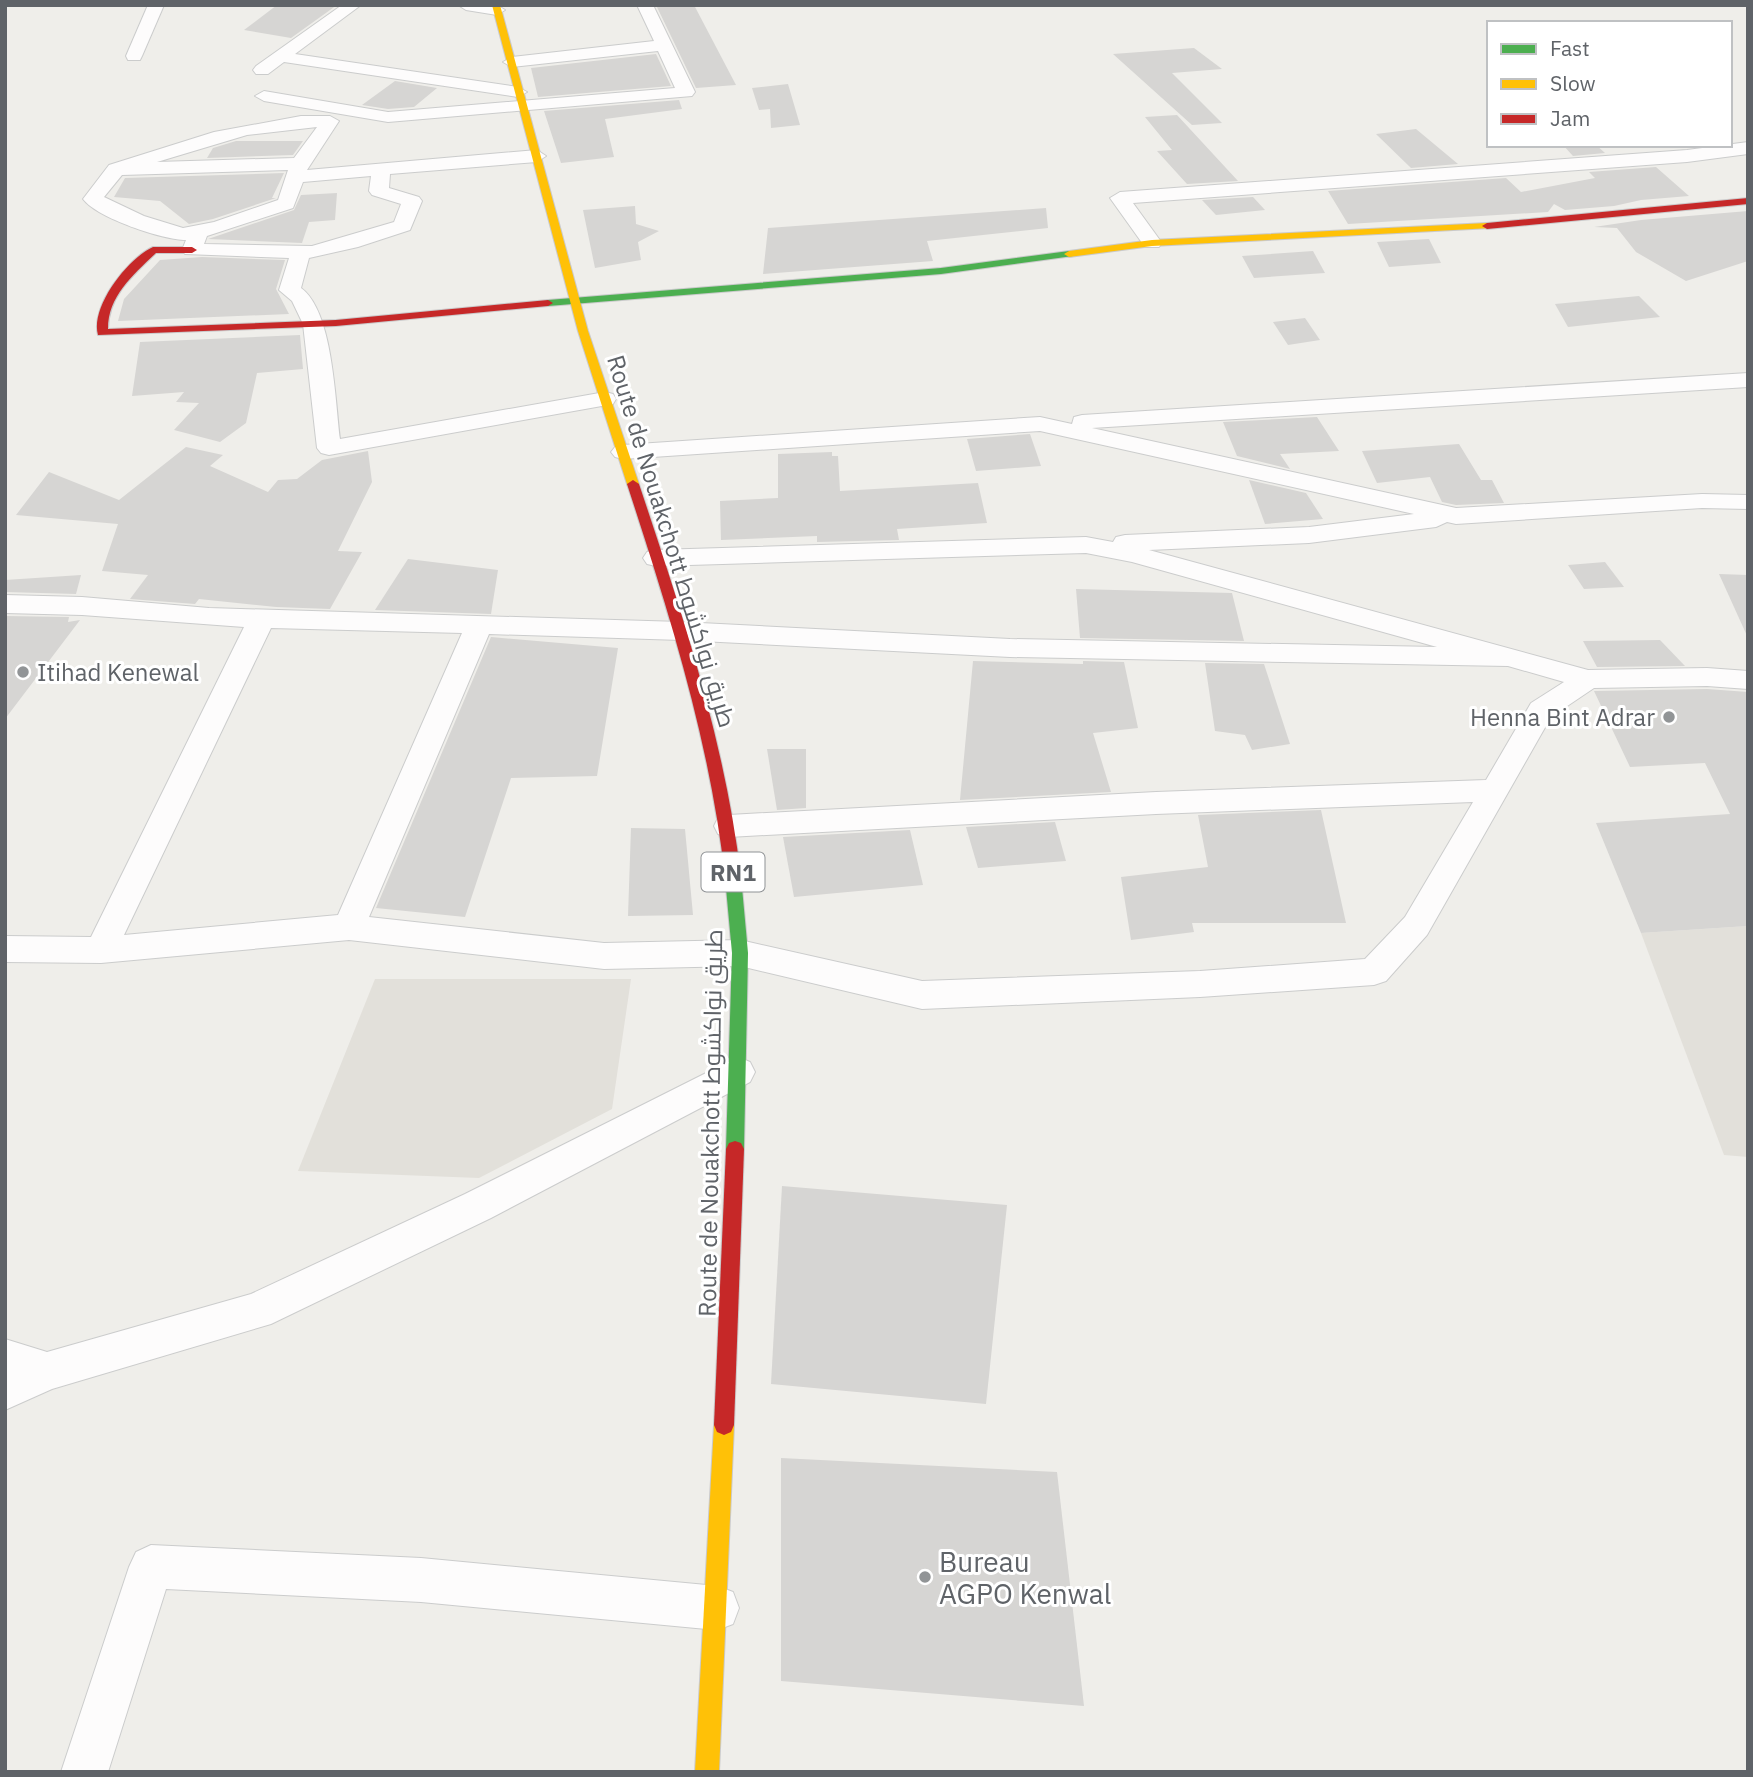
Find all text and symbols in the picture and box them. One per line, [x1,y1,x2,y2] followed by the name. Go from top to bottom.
[1487,21,1732,147] legend
[1550,34,1590,62] text: Fast
[1550,69,1596,97] text: Slow
[1550,104,1590,132] text: Jam
[600,351,744,731] street label: Route de Nouakchott طريق نواكشوط
[37,656,199,688] place label: Itihad Kenewal
[15,664,31,680] marker: Itihad Kenewal
[1470,701,1655,733] place label: Henna Bint Adrar
[1661,709,1677,725] marker: Henna Bint Adrar
[702,852,764,892] road number: RN1
[691,929,729,1317] street label: Route de Nouakchott طريق نواكشوط
[939,1543,1111,1612] place label: Bureau AGPO Kenwal
[917,1569,933,1585] marker: Bureau AGPO Kenwal

